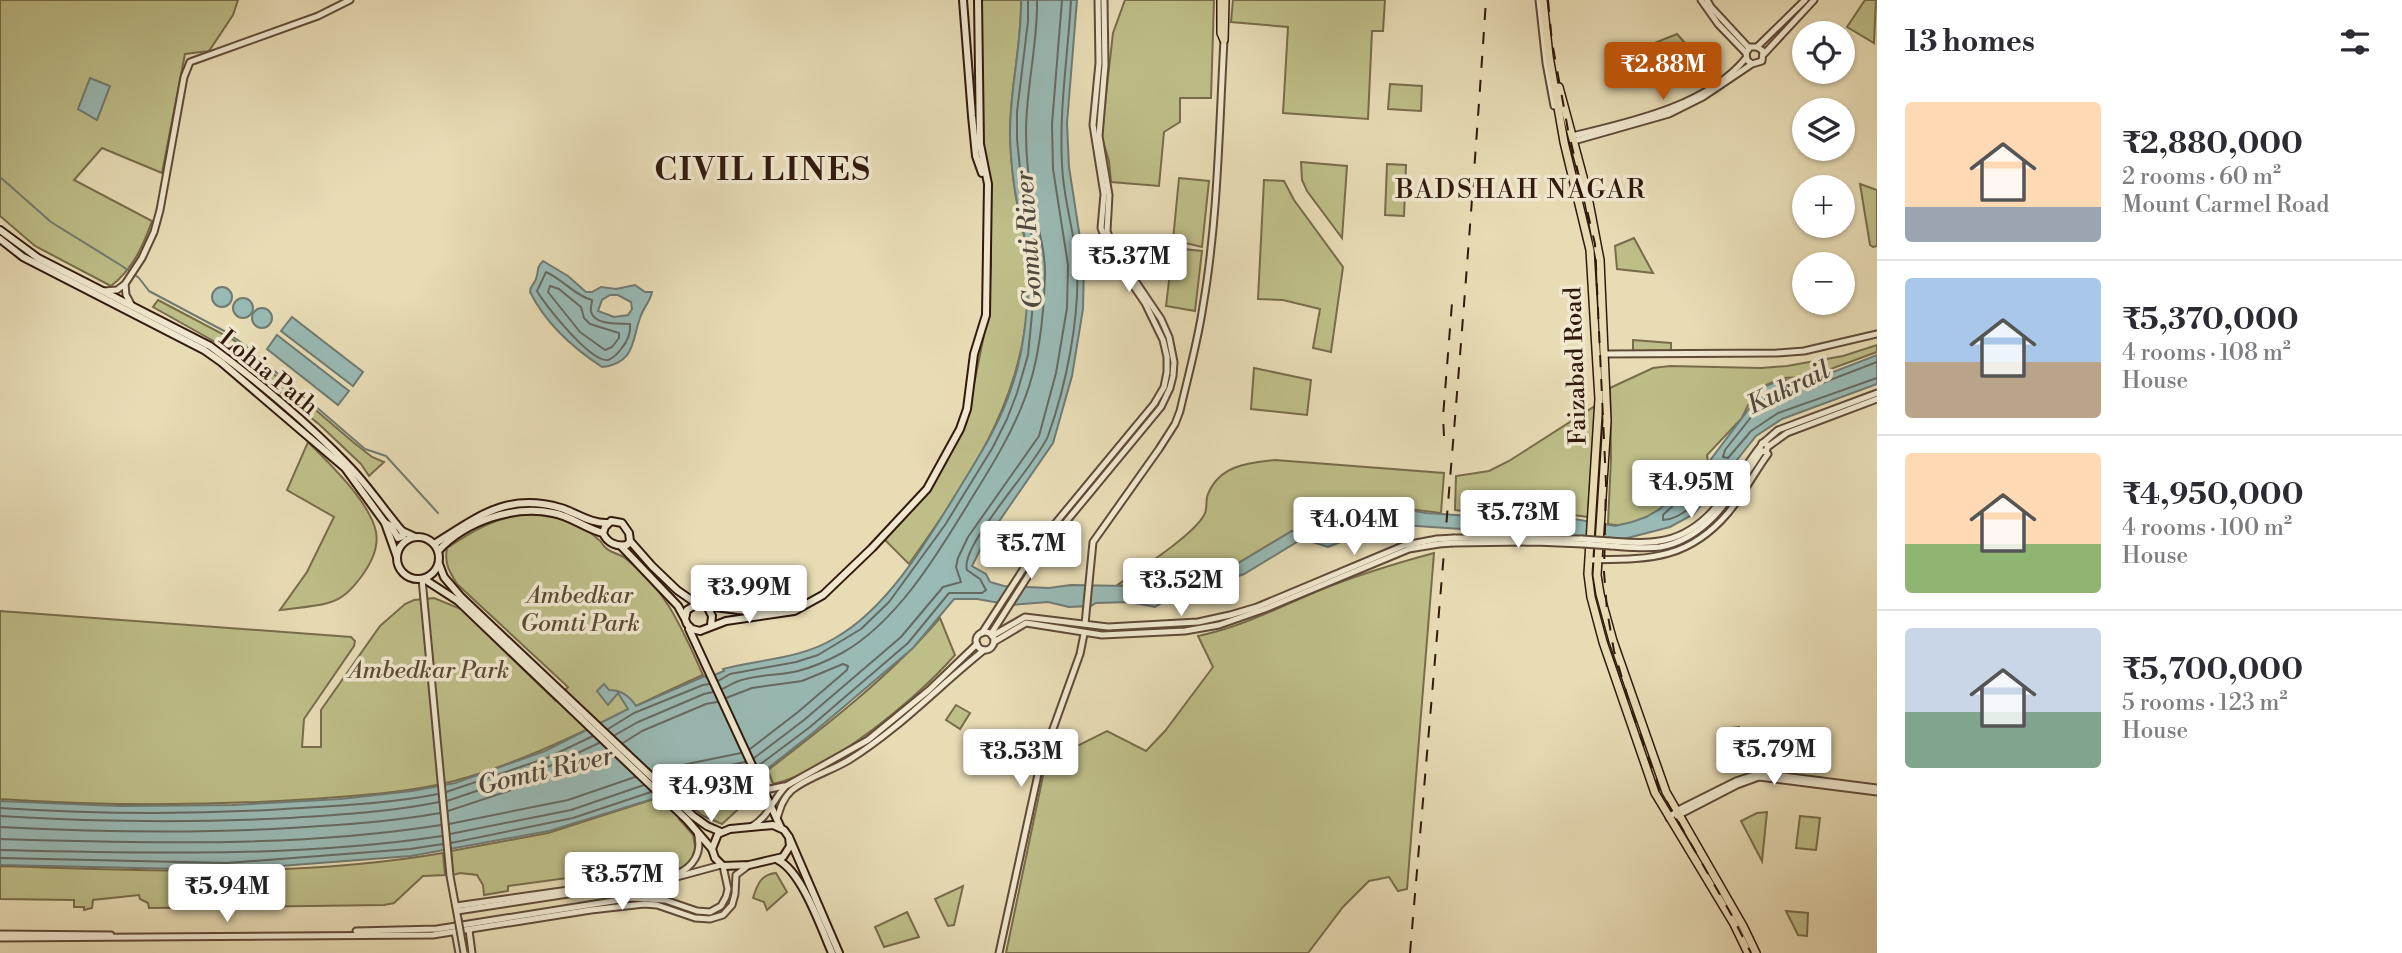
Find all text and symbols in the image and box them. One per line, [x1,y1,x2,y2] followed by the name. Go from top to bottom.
[1792,21,1855,315] map controls
[1792,21,1855,84] button: locate
[1905,23,2035,61] text: 13 homes
[2336,23,2374,61] icon: filters
[1606,42,1720,102] pin: ₹2.88M
[1620,51,1706,79] text: ₹2.88M
[1792,98,1855,161] button: layers
[2122,125,2303,163] text: ₹2,880,000
[1961,130,2045,214] icon: home
[654,150,872,190] district label: CIVIL LINES
[2122,163,2281,191] text: 2 rooms · 60 m²
[1008,169,1050,310] water label: Gomti River
[1394,174,1647,206] district label: BADSHAH NAGAR
[1792,175,1855,238] button: +
[2122,191,2329,219] text: Mount Carmel Road
[1072,234,1186,294] pin: ₹5.37M
[1088,243,1170,271] text: ₹5.37M
[1792,252,1855,315] button: −
[1558,286,1594,445] street label: Faizabad Road
[2122,301,2299,339] text: ₹5,370,000
[1961,306,2045,390] icon: home
[213,324,324,422] street label: Lohia Path
[2122,339,2291,367] text: 4 rooms · 108 m²
[1741,354,1836,422] water label: Kukrail
[2122,367,2188,395] text: House
[1634,461,1748,520] pin: ₹4.95M
[1648,469,1734,497] text: ₹4.95M
[2122,476,2303,514] text: ₹4,950,000
[1961,481,2045,565] icon: home
[1461,490,1575,550] pin: ₹5.73M
[1297,498,1411,557] pin: ₹4.04M
[1477,499,1559,527] text: ₹5.73M
[1309,506,1399,534] text: ₹4.04M
[2122,514,2292,542] text: 4 rooms · 100 m²
[982,522,1080,581] pin: ₹5.7M
[996,530,1066,558] text: ₹5.7M
[2122,542,2188,570] text: House
[1124,558,1238,618] pin: ₹3.52M
[692,566,806,625] pin: ₹3.99M
[1139,567,1223,595] text: ₹3.52M
[707,574,791,602] text: ₹3.99M
[520,581,640,639] park label: Ambedkar Gomti Park
[2122,651,2303,689] text: ₹5,700,000
[346,656,509,686] park label: Ambedkar Park
[1961,656,2045,740] icon: home
[2122,689,2288,717] text: 5 rooms · 123 m²
[2122,717,2188,745] text: House
[1717,728,1831,787] pin: ₹5.79M
[964,730,1078,789] pin: ₹3.53M
[1732,736,1816,764] text: ₹5.79M
[979,738,1063,766] text: ₹3.53M
[474,740,617,802] water label: Gomti River
[654,764,768,824] pin: ₹4.93M
[668,773,754,801] text: ₹4.93M
[565,852,679,912] pin: ₹3.57M
[581,861,663,889] text: ₹3.57M
[170,864,284,924] pin: ₹5.94M
[184,873,270,901] text: ₹5.94M

